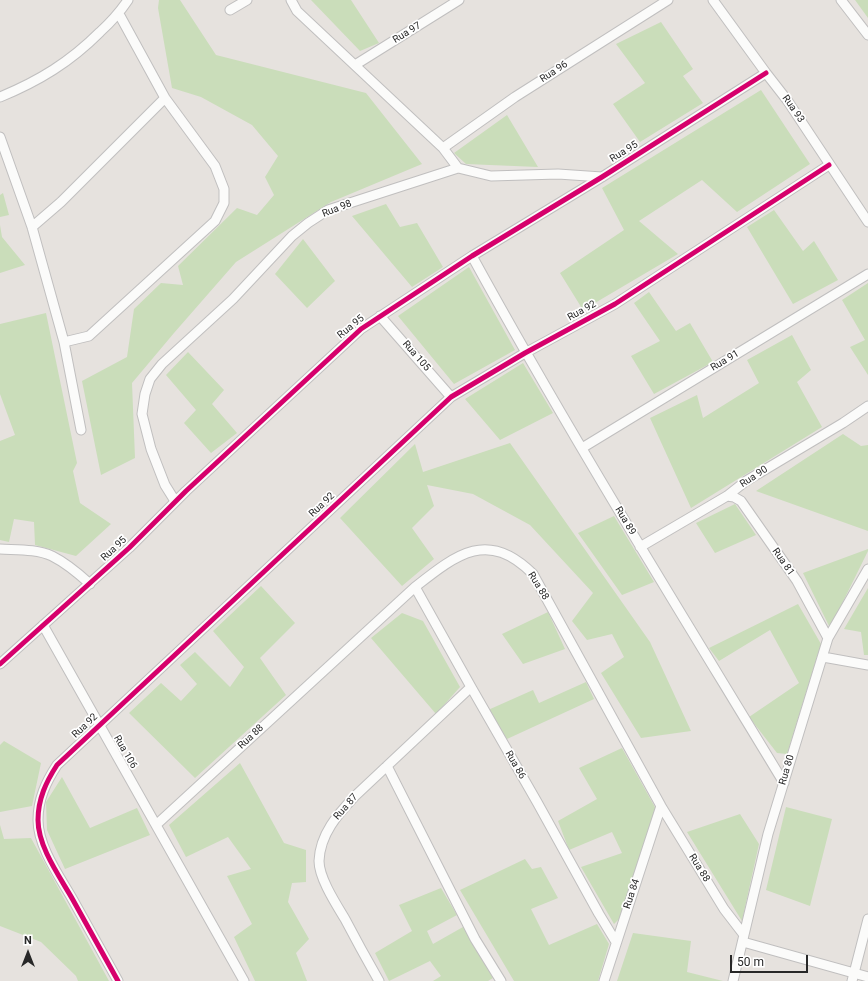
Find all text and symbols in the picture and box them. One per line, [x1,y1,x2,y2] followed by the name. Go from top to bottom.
[391,20,423,46] street label: Rua 97
[538,59,570,85] street label: Rua 96
[779,93,807,125] street label: Rua 93
[608,139,640,165] street label: Rua 95
[320,198,354,220] street label: Rua 98
[566,298,598,324] street label: Rua 92
[335,313,367,341] street label: Rua 95
[400,338,432,374] street label: Rua 105
[709,348,741,374] street label: Rua 91
[738,464,770,490] street label: Rua 90
[307,490,337,520] street label: Rua 92
[612,505,638,537] street label: Rua 89
[99,534,129,564] street label: Rua 95
[769,546,797,578] street label: Rua 81
[525,570,551,602] street label: Rua 88
[70,711,100,741] street label: Rua 92
[236,722,266,752] street label: Rua 88
[111,733,139,771] street label: Rua 106
[502,749,528,781] street label: Rua 86
[777,754,797,786] street label: Rua 80
[331,791,361,823] street label: Rua 87
[686,852,712,884] street label: Rua 88
[622,877,642,911] street label: Rua 84
[8,933,48,973] north arrow
[24,934,32,947] text: N
[732,947,810,973] scale bar
[737,955,764,969] text: 50 m

